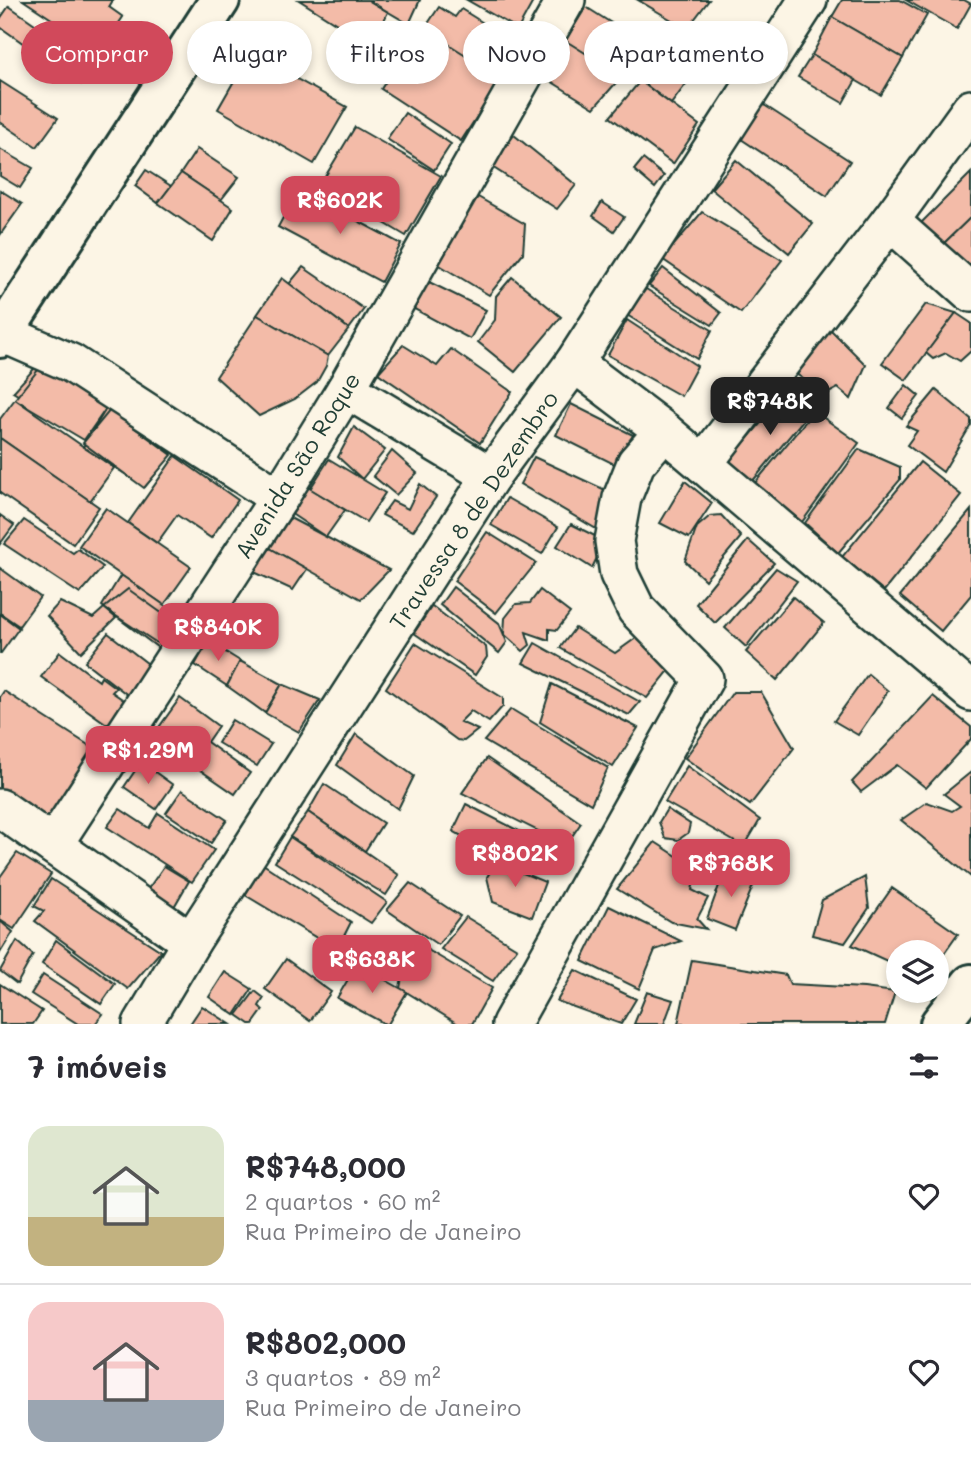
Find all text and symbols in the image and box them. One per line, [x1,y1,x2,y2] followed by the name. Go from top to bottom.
[21,21,173,84] chip: Comprar
[187,21,312,84] chip: Alugar
[326,21,449,84] chip: Filtros
[463,21,570,84] chip: Novo
[584,21,788,84] chip: Apartamento
[283,176,397,236] pin: R$602K
[297,184,383,214] text: R$602K
[227,366,367,564] street label: Avenida São Roque
[713,378,827,437] pin: R$748K
[382,385,564,635] street label: Travessa 8 de Dezembro
[727,385,813,415] text: R$748K
[161,604,275,663] pin: R$840K
[174,611,262,641] text: R$840K
[83,726,213,786] pin: R$1.29M
[102,734,194,764] text: R$1.29M
[458,830,572,889] pin: R$802K
[471,837,559,867] text: R$802K
[674,839,788,899] pin: R$768K
[688,847,774,877] text: R$768K
[315,936,429,995] pin: R$638K
[886,940,949,1003] map controls
[886,940,949,1003] button: layers
[328,943,416,973] text: R$638K
[28,1046,167,1086] text: 7 imóveis
[905,1047,943,1085] icon: filters
[245,1146,406,1186] text: R$748,000
[84,1154,168,1238] icon: home
[905,1177,943,1215] icon: heart
[245,1186,441,1216] text: 2 quartos · 60 m²
[245,1216,521,1246] text: Rua Primeiro de Janeiro
[245,1322,406,1362] text: R$802,000
[84,1330,168,1414] icon: home
[905,1353,943,1391] icon: heart
[245,1362,441,1392] text: 3 quartos · 89 m²
[245,1392,521,1422] text: Rua Primeiro de Janeiro

